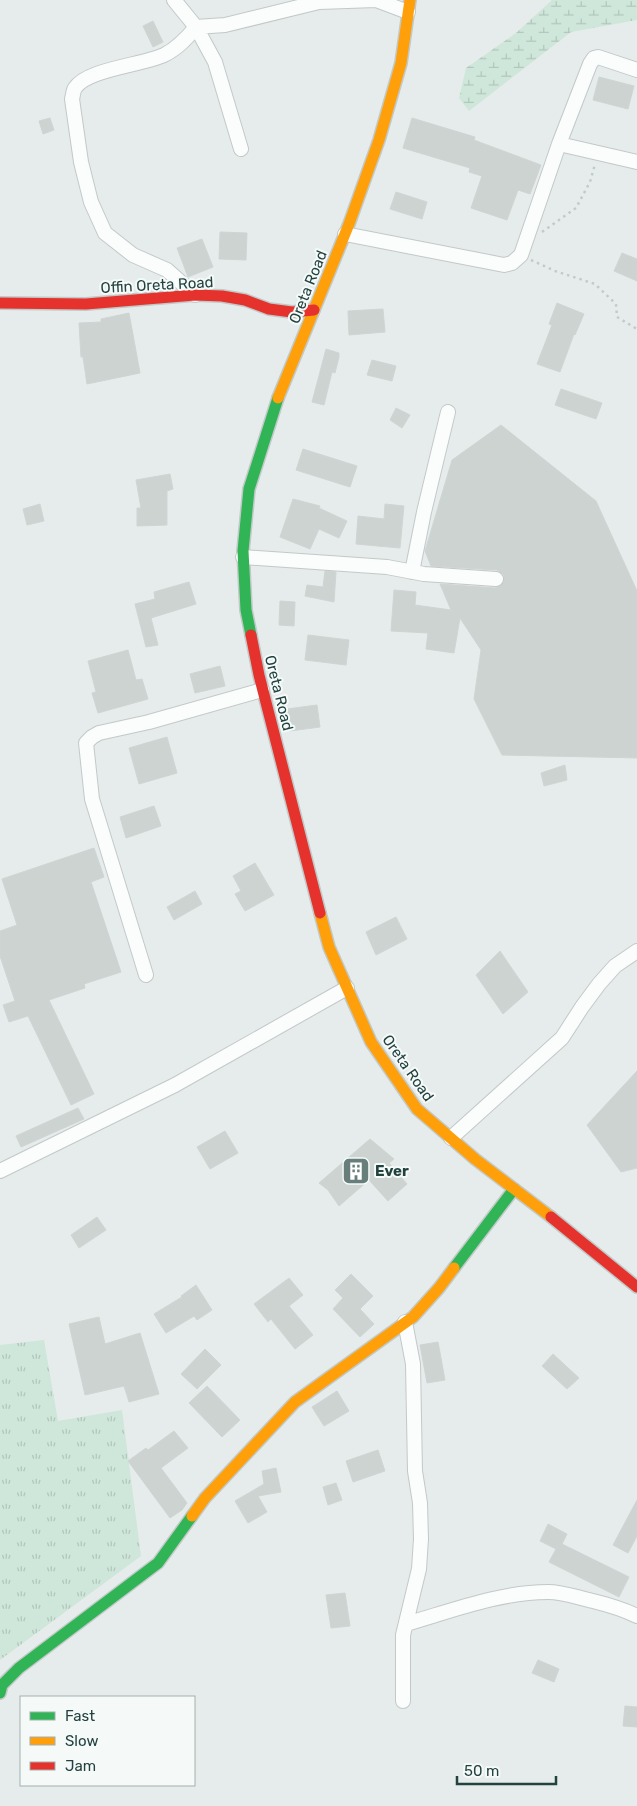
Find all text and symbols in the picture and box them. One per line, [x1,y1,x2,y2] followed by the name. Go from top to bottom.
[285,248,331,326] street label: Oreta Road
[100,273,214,297] street label: Offin Oreta Road
[261,653,297,733] street label: Oreta Road
[378,1031,438,1105] street label: Oreta Road
[341,1156,371,1186] building icon: Ever
[375,1162,409,1180] place label: Ever
[20,1696,195,1786] legend
[65,1707,95,1725] text: Fast
[65,1732,98,1750] text: Slow
[457,1754,556,1786] scale bar
[65,1757,96,1775] text: Jam
[464,1762,499,1780] text: 50 m

